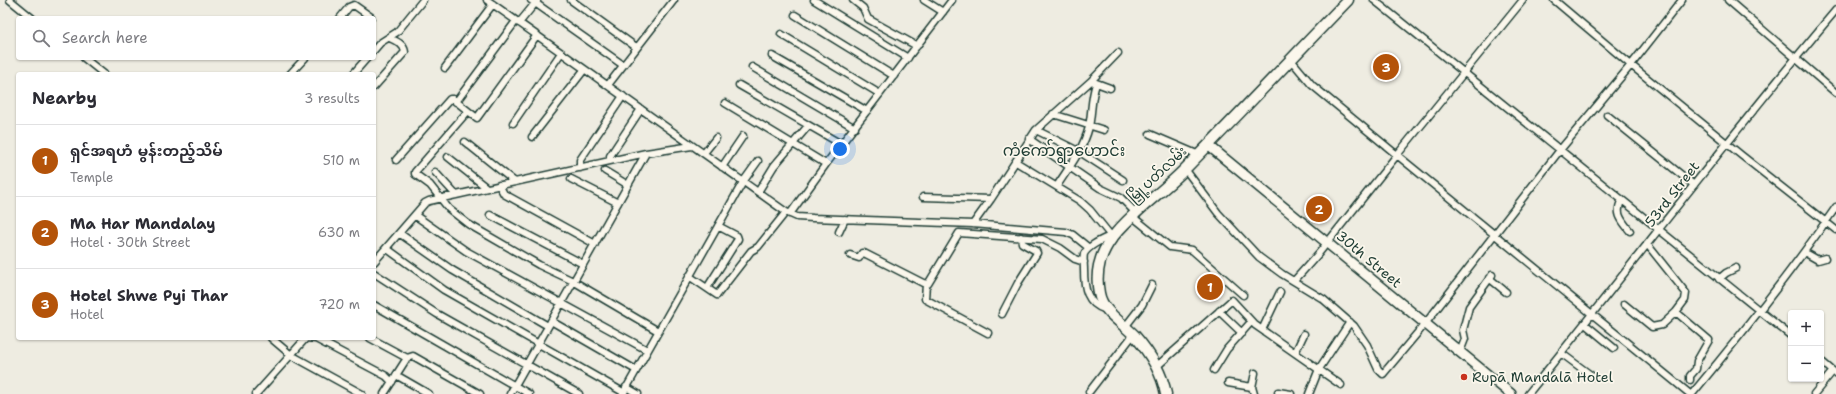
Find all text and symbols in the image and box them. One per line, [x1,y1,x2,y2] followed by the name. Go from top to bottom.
[16,16,376,60] search box
[30,27,52,49] icon: search
[62,28,148,48] text: Search here
[1373,52,1399,82] pin: 3
[32,87,97,109] text: Nearby
[304,90,360,107] text: 3 results
[830,139,850,159] your location
[1003,139,1125,164] district label: ကံကော်ရွာဟောင်း
[70,141,223,161] text: ရှင်အရဟံ မွန်းတည့်သိမ်
[1123,141,1192,208] street label: မြို့ပတ်လမ်း
[42,152,48,169] text: 1
[323,152,360,169] text: 510 m
[1641,158,1703,230] street label: 53rd Street
[70,169,113,186] text: Temple
[1306,194,1332,224] pin: 2
[70,214,215,234] text: Ma Har Mandalay
[40,224,50,241] text: 2
[318,224,360,241] text: 630 m
[1333,226,1405,292] street label: 30th Street
[70,234,190,251] text: Hotel · 30th Street
[1197,272,1223,302] pin: 1
[70,286,228,306] text: Hotel Shwe Pyi Thar
[40,296,50,313] text: 3
[319,296,360,313] text: 720 m
[70,306,104,323] text: Hotel
[1788,310,1824,382] map controls
[1788,310,1824,346] button: +
[1788,346,1824,382] button: −
[1472,368,1614,386] place label: Rupā Mandalā Hotel
[1459,372,1469,382] marker: Rupā Mandalā Hotel

